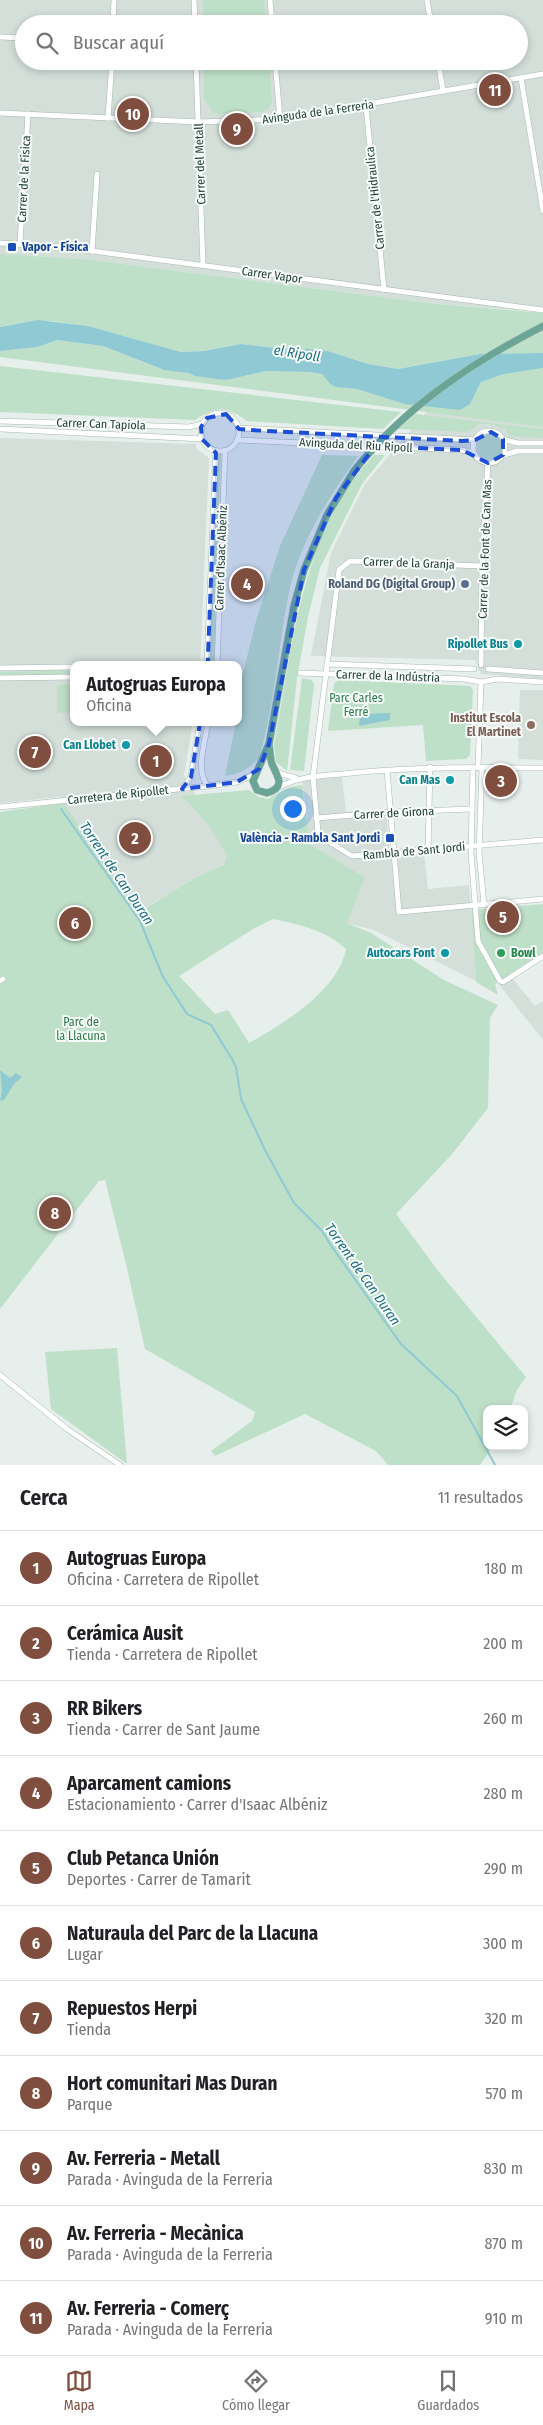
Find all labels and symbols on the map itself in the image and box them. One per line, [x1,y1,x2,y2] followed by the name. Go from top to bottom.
[479,71,511,109] pin: 11
[117,95,149,133] pin: 10
[261,97,375,127] street label: Avinguda de la Ferreria
[221,110,253,148] pin: 9
[192,123,208,205] street label: Carrer del Metall
[15,135,33,223] street label: Carrer de la Física
[363,146,387,250] street label: Carrer de l'Hidraulica
[21,240,88,254] place label: Vapor - Física
[6,241,18,253] marker: Vapor - Física
[241,264,304,286] street label: Carrer Vapor
[273,341,322,366] water label: el Ripoll
[56,415,146,433] street label: Carrer Can Tapiola
[299,435,413,455] street label: Avinguda del Riu Ripoll
[476,479,494,619] street label: Carrer de la Font de Can Mas
[212,505,230,611] street label: Carrer d'Isaac Albéniz
[363,554,455,572] street label: Carrer de la Granja
[231,565,263,603] pin: 4
[328,577,455,591] place label: Roland DG (Digital Group)
[459,578,471,590] marker: Roland DG (Digital Group)
[448,637,509,651] place label: Ripollet Bus
[512,638,524,650] marker: Ripollet Bus
[336,667,440,685] street label: Carrer de la Indústria
[329,691,383,719] park label: Parc Carles Ferré
[450,711,522,739] place label: Institut Escola El Martinet
[525,719,537,731] marker: Institut Escola El Martinet
[19,733,51,771] pin: 7
[63,738,117,752] place label: Can Llobet
[120,739,132,751] marker: Can Llobet
[140,742,172,780] pin: 1
[485,762,517,800] pin: 3
[399,773,441,787] place label: Can Mas
[444,774,456,786] marker: Can Mas
[67,783,169,807] street label: Carretera de Ripollet
[280,796,306,822] your location
[354,804,435,822] street label: Carrer de Girona
[76,819,157,928] water label: Torrent de Can Duran
[119,819,151,857] pin: 2
[239,831,380,845] place label: València - Rambla Sant Jordi
[384,832,396,844] marker: València - Rambla Sant Jordi
[362,840,466,862] street label: Rambla de Sant Jordi
[487,898,519,936] pin: 5
[59,904,91,942] pin: 6
[366,946,436,960] place label: Autocars Font
[511,946,536,960] place label: Bowl
[439,947,451,959] marker: Autocars Font
[495,947,507,959] marker: Bowl
[56,1015,106,1043] park label: Parc de la Llacuna
[39,1194,71,1232] pin: 8
[321,1220,404,1329] water label: Torrent de Can Duran

